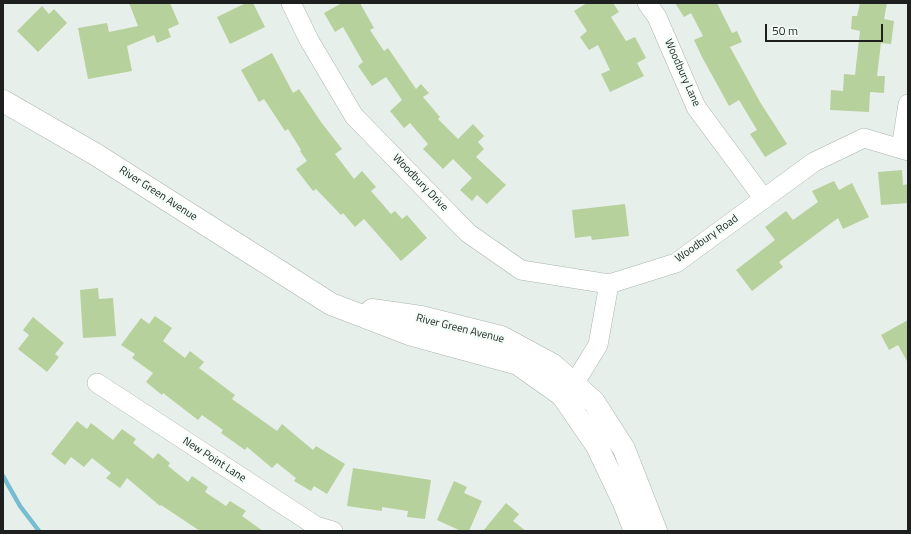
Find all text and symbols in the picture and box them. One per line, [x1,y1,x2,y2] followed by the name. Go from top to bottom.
[767,16,885,42] scale bar
[772,21,798,40] text: 50 m
[661,37,703,109] street label: Woodbury Lane
[389,152,451,214] street label: Woodbury Drive
[116,164,200,224] street label: River Green Avenue
[673,212,741,266] street label: Woodbury Road
[415,312,505,346] street label: River Green Avenue
[180,435,248,485] street label: New Point Lane

